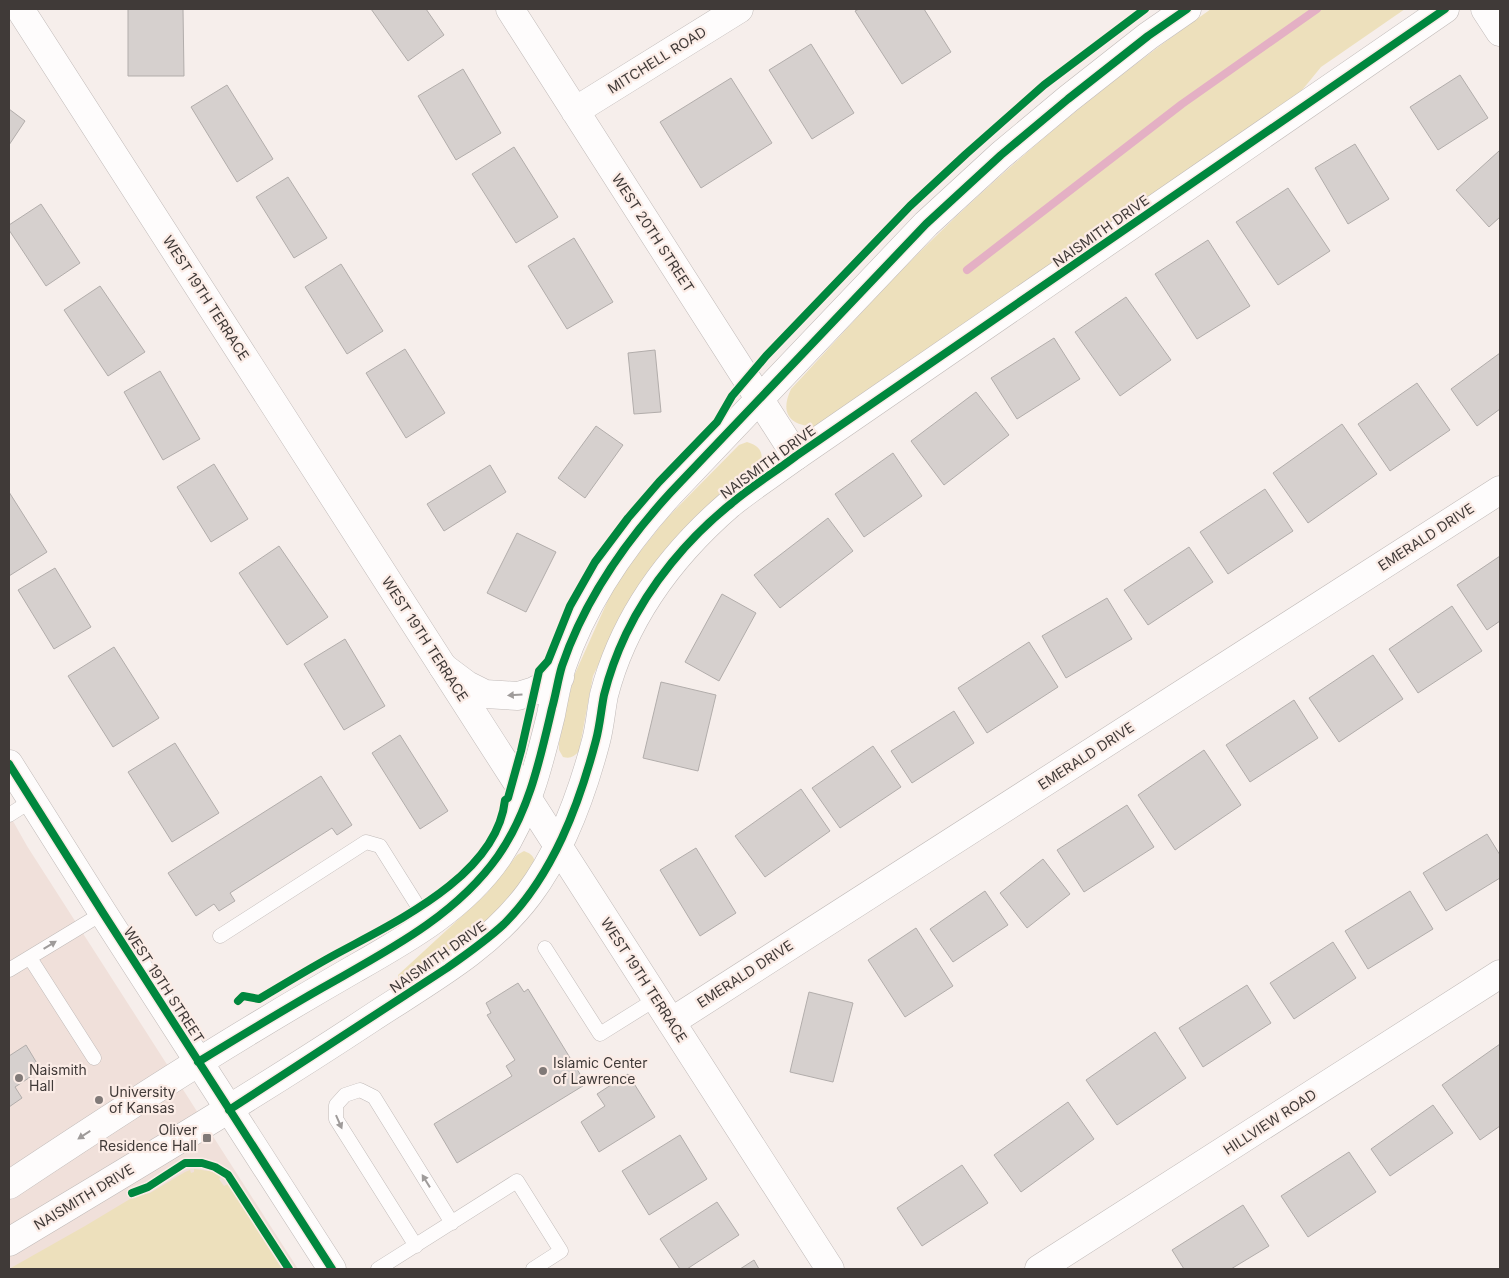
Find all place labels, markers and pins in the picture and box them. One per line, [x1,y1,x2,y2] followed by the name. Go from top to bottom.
[553,1054,648,1087] place label: Islamic Center of Lawrence
[29,1061,87,1094] place label: Naismith Hall
[537,1065,549,1077] marker: Islamic Center of Lawrence
[13,1072,25,1084] marker: Naismith Hall
[109,1083,176,1116] place label: University of Kansas
[93,1094,105,1106] marker: University of Kansas
[99,1121,197,1154] place label: Oliver Residence Hall
[201,1132,213,1144] marker: Oliver Residence Hall

